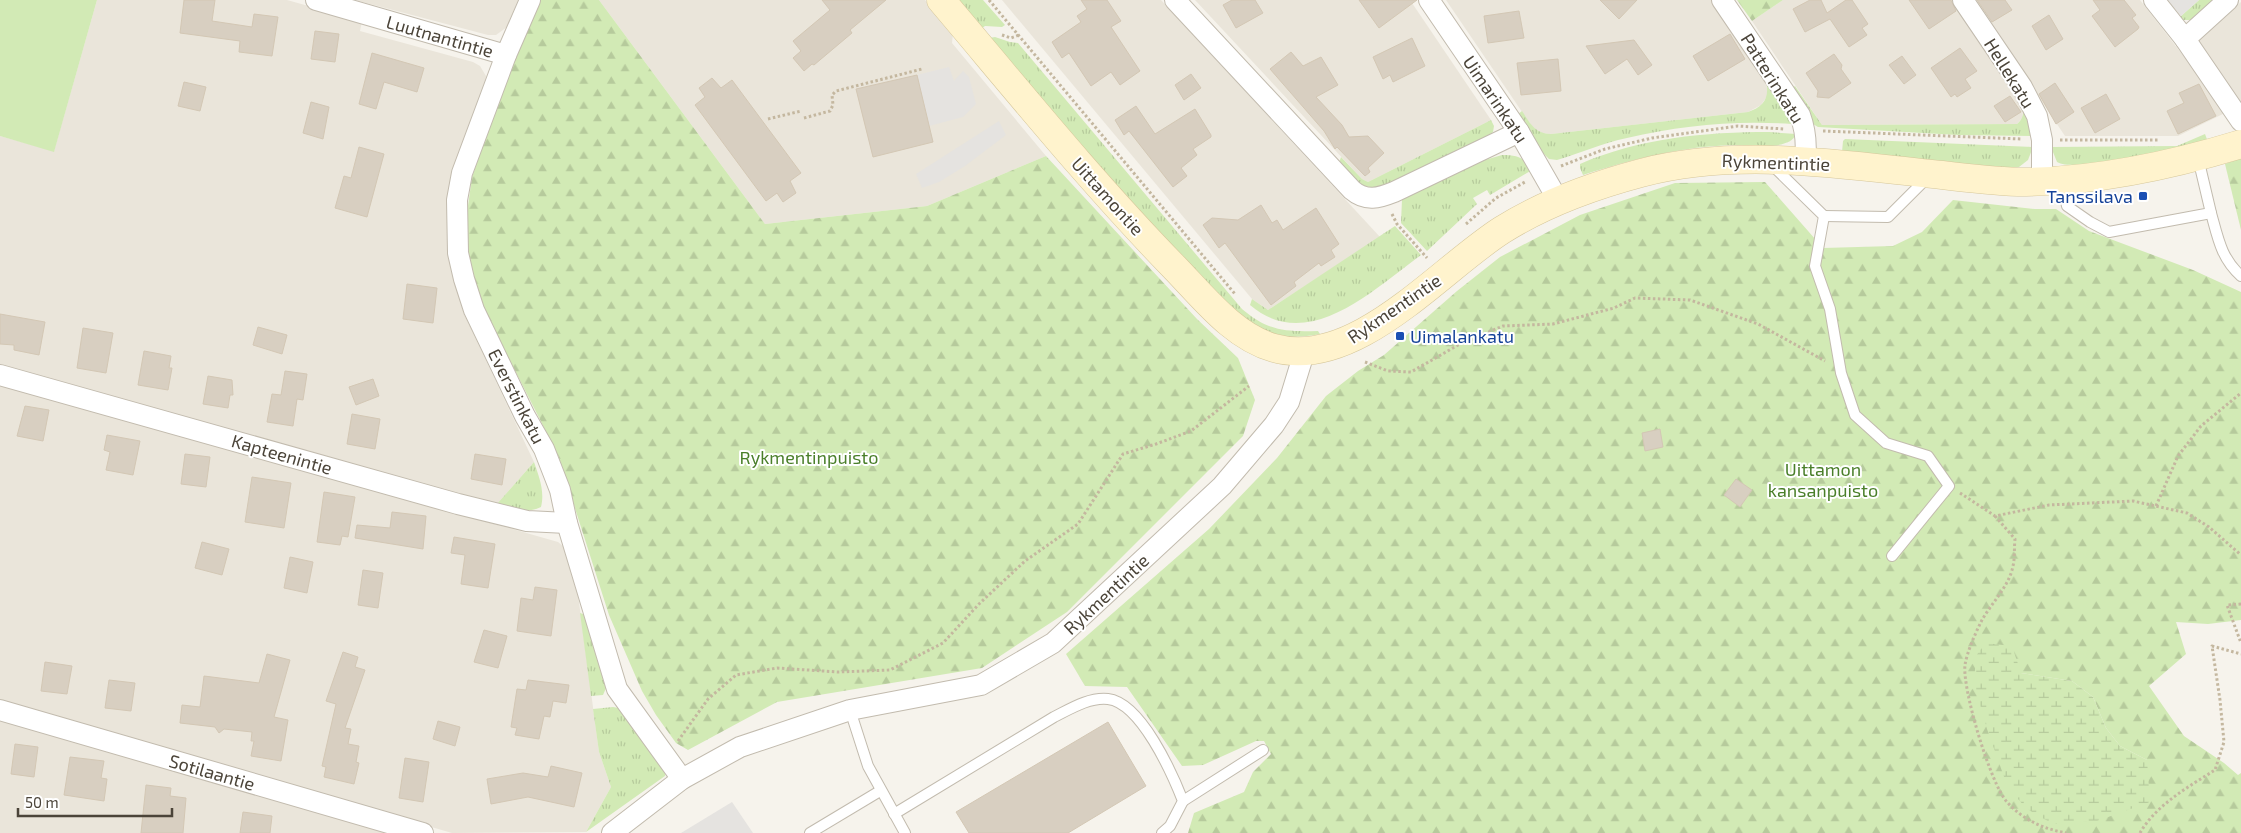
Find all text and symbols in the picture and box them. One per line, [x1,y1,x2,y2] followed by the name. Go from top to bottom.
[384,10,496,62] street label: Luutnantintie
[1737,29,1809,127] street label: Patterinkatu
[1980,34,2040,112] street label: Hellekatu
[1459,51,1533,147] street label: Uimarinkatu
[1721,149,1831,175] street label: Rykmentintie
[1067,152,1149,240] street label: Uittamontie
[2047,185,2133,207] place label: Tanssilava
[2137,190,2149,202] marker: Tanssilava
[1343,269,1445,347] street label: Rykmentintie
[1410,325,1514,347] place label: Uimalankatu
[1394,330,1406,342] marker: Uimalankatu
[484,345,550,447] street label: Everstinkatu
[229,429,335,479] street label: Kapteenintie
[740,446,878,468] park label: Rykmentinpuisto
[1768,458,1878,501] park label: Uittamon kansanpuisto
[1059,549,1153,639] street label: Rykmentintie
[167,749,257,795] street label: Sotilaantie
[18,786,171,818] scale bar
[25,793,59,811] text: 50 m

